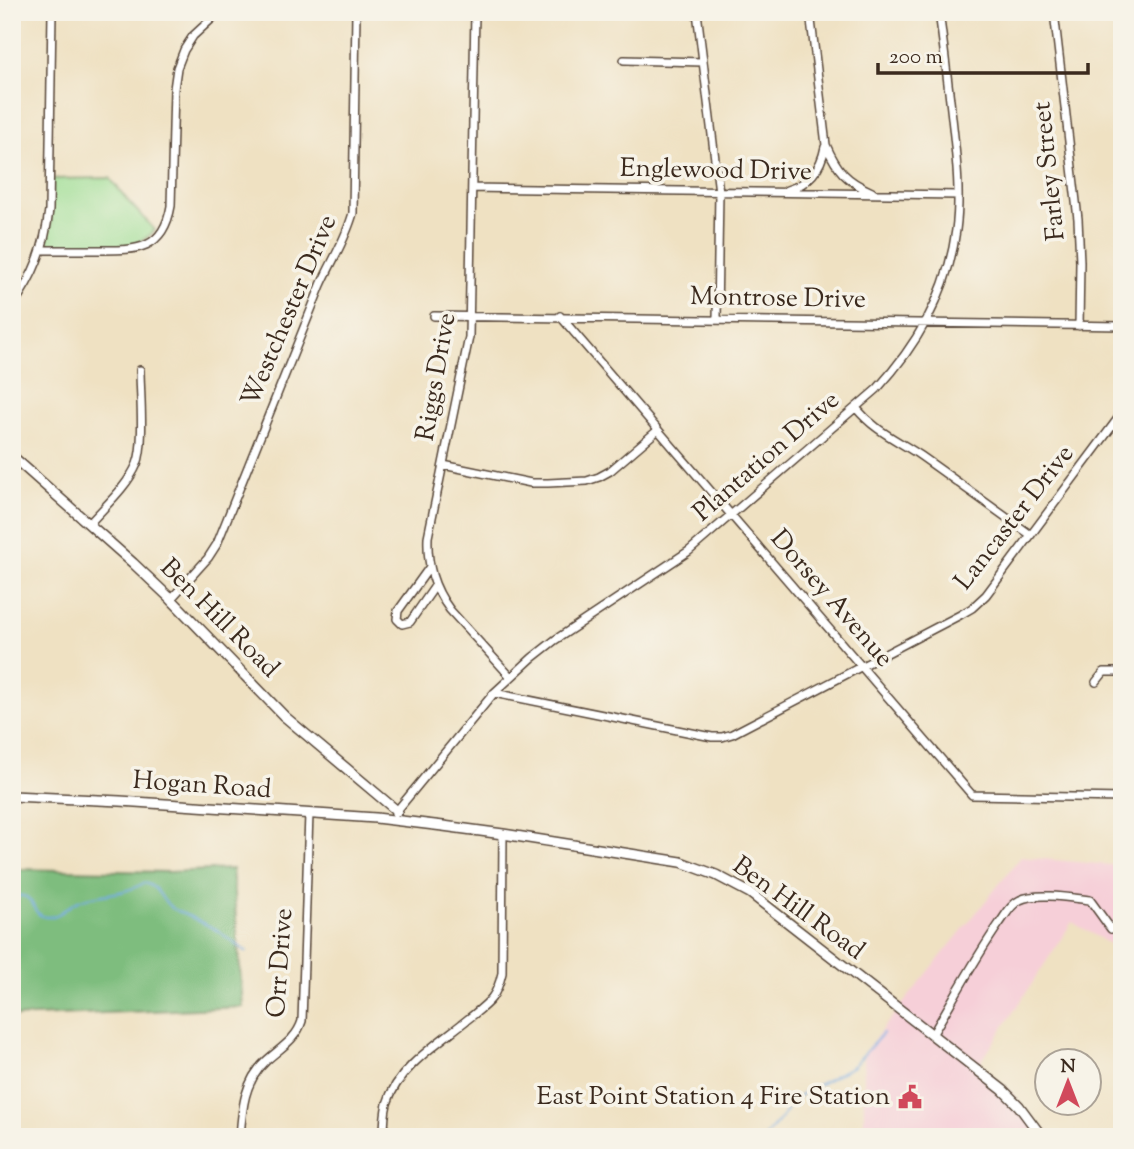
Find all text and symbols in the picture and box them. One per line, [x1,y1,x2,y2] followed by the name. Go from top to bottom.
[878,32,1088,76] scale bar
[889,43,943,73] text: 200 m
[1024,100,1076,242] street label: Farley Street
[620,151,812,191] street label: Englewood Drive
[233,209,347,413] street label: Westchester Drive
[690,279,866,319] street label: Montrose Drive
[408,310,466,444] street label: Riggs Drive
[686,383,848,531] street label: Plantation Drive
[946,437,1084,599] street label: Lancaster Drive
[761,522,901,676] street label: Dorsey Avenue
[151,551,287,687] street label: Ben Hill Road
[131,763,273,809] street label: Hogan Road
[724,848,872,970] street label: Ben Hill Road
[259,907,303,1019] street label: Orr Drive
[1032,1048,1102,1118] north arrow
[1060,1054,1076,1081] text: N
[536,1079,890,1116] place label: East Point Station 4 Fire Station
[896,1083,924,1111] public building icon: East Point Station 4 Fire Station

